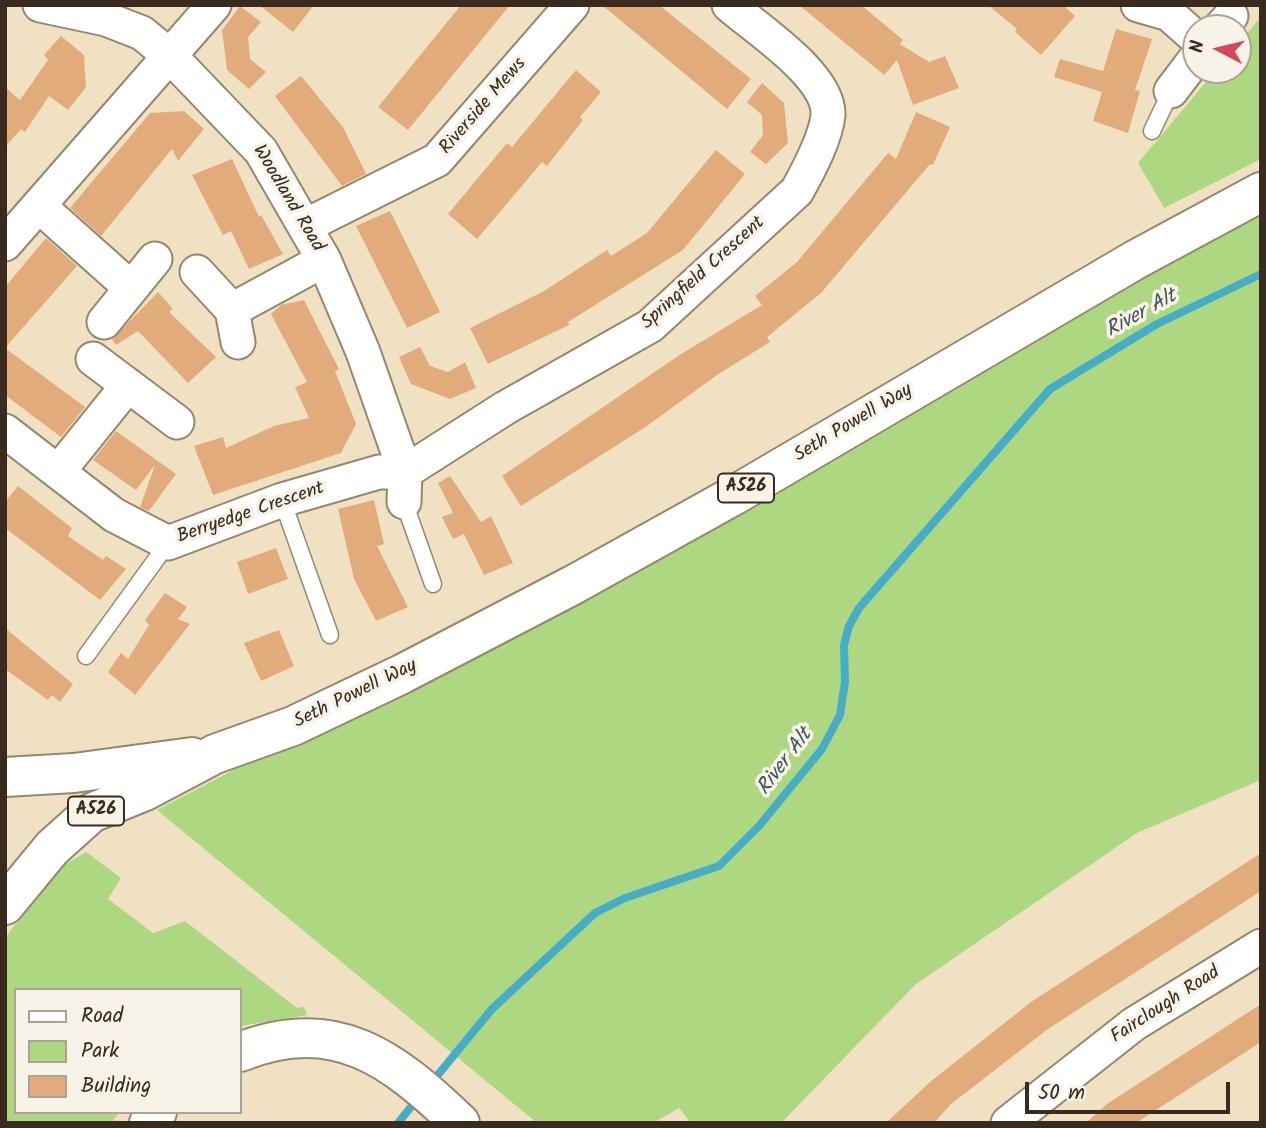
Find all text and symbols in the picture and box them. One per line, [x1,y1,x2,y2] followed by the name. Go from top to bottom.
[1182,14,1252,84] north arrow
[1183,39,1214,54] text: N
[436,54,532,160] street label: Riverside Mews
[246,142,328,256] street label: Woodland Road
[638,213,770,335] street label: Springfield Crescent
[1102,285,1182,345] water label: River Alt
[791,380,917,468] street label: Seth Powell Way
[718,474,774,502] road number: A526
[174,478,328,550] street label: Berryedge Crescent
[291,655,421,735] street label: Seth Powell Way
[753,725,819,801] water label: River Alt
[68,796,124,826] road number: A526
[1107,962,1225,1050] street label: Fairclough Road
[14,988,242,1114] legend
[81,1000,123,1033] text: Road
[81,1035,119,1068] text: Park
[1028,1068,1233,1112] scale bar
[81,1070,151,1103] text: Building
[1038,1077,1085,1110] text: 50 m

